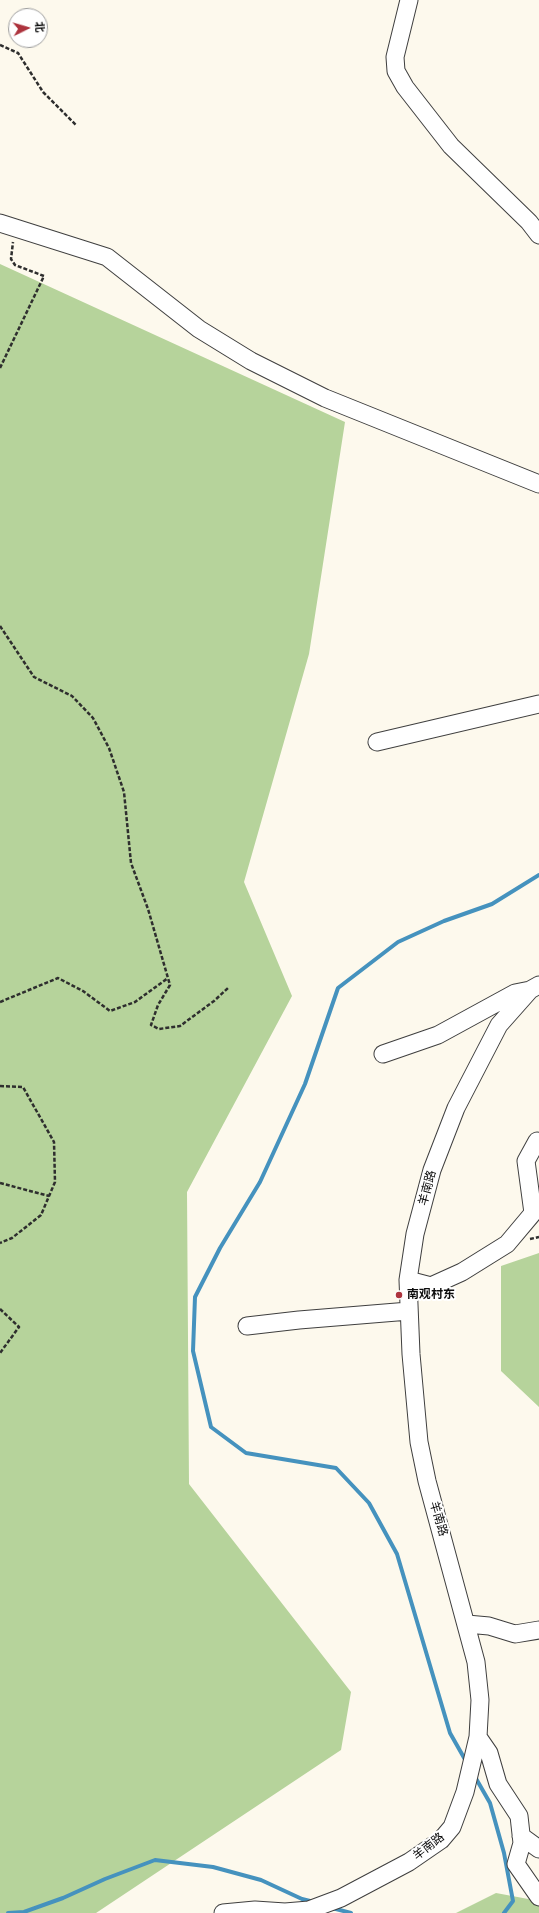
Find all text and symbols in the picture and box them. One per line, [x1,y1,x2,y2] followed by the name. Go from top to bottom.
[8,8,48,48] north arrow
[32,21,47,33] text: 北
[416,1169,440,1207] street label: 羊南路
[407,1288,455,1302] place label: 南观村东
[394,1290,404,1300] marker: 南观村东
[426,1500,450,1538] street label: 羊南路
[410,1830,448,1864] street label: 羊南路

